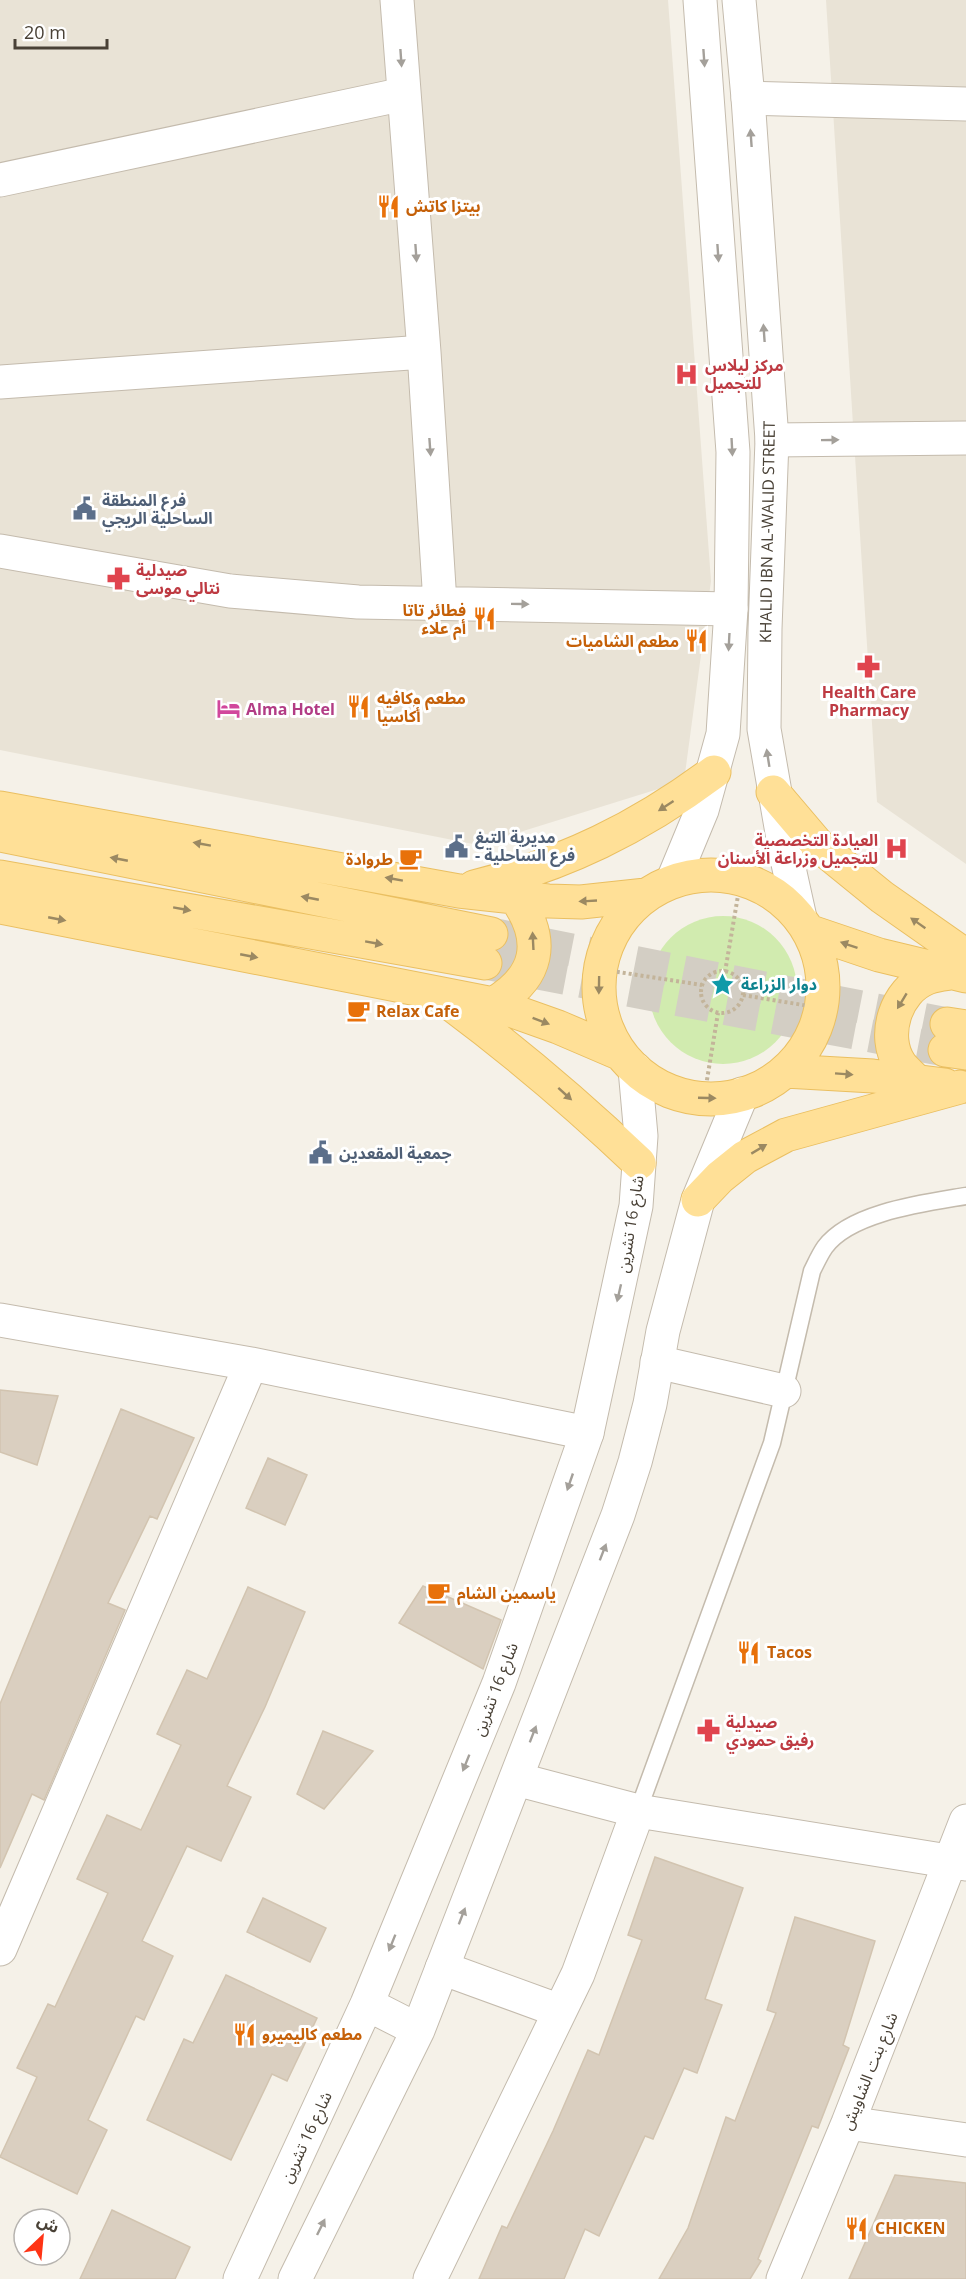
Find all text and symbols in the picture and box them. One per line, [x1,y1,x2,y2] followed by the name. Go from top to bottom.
[15,12,106,50] scale bar
[24,20,66,44] text: 20 m
[396,49,406,68] one-way arrow
[699,49,709,68] one-way arrow
[746,129,755,148] one-way arrow
[375,193,401,219] restaurant icon: بيتزا كاتش
[406,195,481,217] place label: بيتزا كاتش
[411,243,421,262] one-way arrow
[713,243,723,262] one-way arrow
[760,323,769,342] one-way arrow
[705,354,784,394] place label: مركز ليلاس للتجميل
[674,361,700,387] hospital icon: مركز ليلاس للتجميل
[754,420,780,643] street label: KHALID IBN AL-WALID STREET
[821,435,840,444] one-way arrow
[425,438,435,457] one-way arrow
[728,438,737,457] one-way arrow
[102,489,213,532] place label: فرع المنطقة الساحلية الريجي
[71,496,97,522] public building icon: فرع المنطقة الساحلية الريجي
[136,559,220,602] place label: صيدلية نتالي موسى
[105,566,131,592] pharmacy icon: صيدلية نتالي موسى
[403,599,466,640] place label: فطائر تاتا أم علاء
[510,600,529,609] one-way arrow
[471,606,497,632] restaurant icon: فطائر تاتا أم علاء
[684,628,710,654] restaurant icon: مطعم الشاميات
[566,630,679,654] place label: مطعم الشاميات
[724,633,733,652] one-way arrow
[856,654,882,680] pharmacy icon: Health Care Pharmacy
[822,681,916,721] place label: Health Care Pharmacy
[377,687,466,727] place label: مطعم وكافيه أكاسيا
[346,694,372,720] restaurant icon: مطعم وكافيه أكاسيا
[215,696,241,722] hotel icon: Alma Hotel
[246,698,335,720] place label: Alma Hotel
[764,748,773,767] one-way arrow
[659,800,675,812] one-way arrow
[475,826,575,867] place label: مديرية التبغ - فرع الساحلية
[718,829,878,869] place label: العيادة التخصصية للتجميل وزراعة الأسنان
[444,833,470,859] public building icon: مديرية التبغ - فرع الساحلية
[883,836,909,862] hospital icon: العيادة التخصصية للتجميل وزراعة الأسنان
[193,839,212,848] one-way arrow
[398,846,424,872] cafe icon: طروادة
[346,848,393,870] place label: طروادة
[109,854,128,863] one-way arrow
[385,874,404,883] one-way arrow
[301,893,320,902] one-way arrow
[578,897,597,906] one-way arrow
[172,905,191,914] one-way arrow
[48,915,67,924] one-way arrow
[910,917,926,929] one-way arrow
[528,932,537,951] one-way arrow
[364,939,383,948] one-way arrow
[840,939,858,949] one-way arrow
[239,952,258,961] one-way arrow
[710,971,736,997] place icon: دوار الزراعة
[741,973,817,995] place label: دوار الزراعة
[594,976,604,995] one-way arrow
[896,993,907,1009] one-way arrow
[345,998,371,1024] cafe icon: Relax Cafe
[376,1000,459,1022] place label: Relax Cafe
[533,1016,551,1026] one-way arrow
[834,1069,853,1079] one-way arrow
[557,1087,572,1100] one-way arrow
[698,1093,717,1102] one-way arrow
[308,1140,334,1166] public building icon: جمعية المقعدين
[339,1142,452,1164] place label: جمعية المقعدين
[751,1144,768,1154] one-way arrow
[611,1174,651,1275] street label: شارع 16 تشرين
[613,1284,623,1302] one-way arrow
[565,1473,575,1491] one-way arrow
[599,1543,609,1561] one-way arrow
[426,1580,452,1606] cafe icon: ياسمين الشام
[457,1582,556,1605] place label: ياسمين الشام
[467,1639,525,1740] street label: شارع 16 تشرين
[736,1639,762,1665] restaurant icon: Tacos
[767,1641,812,1663] place label: Tacos
[726,1711,814,1754] place label: صيدلية رفيق حمودي
[695,1718,721,1744] pharmacy icon: صيدلية رفيق حمودي
[529,1725,539,1743] one-way arrow
[461,1754,470,1772] one-way arrow
[458,1906,468,1924] one-way arrow
[387,1935,397,1953] one-way arrow
[835,2009,905,2134] street label: شارع بنت الشاويش
[231,2021,257,2047] restaurant icon: مطعم كاليميرو
[262,2023,362,2047] place label: مطعم كاليميرو
[275,2088,339,2187] street label: شارع 16 تشرين
[12,2207,72,2267] north arrow
[34,2209,63,2238] text: ش
[844,2215,870,2241] restaurant icon: CHICKEN
[875,2217,946,2239] place label: CHICKEN
[316,2218,325,2235] one-way arrow

